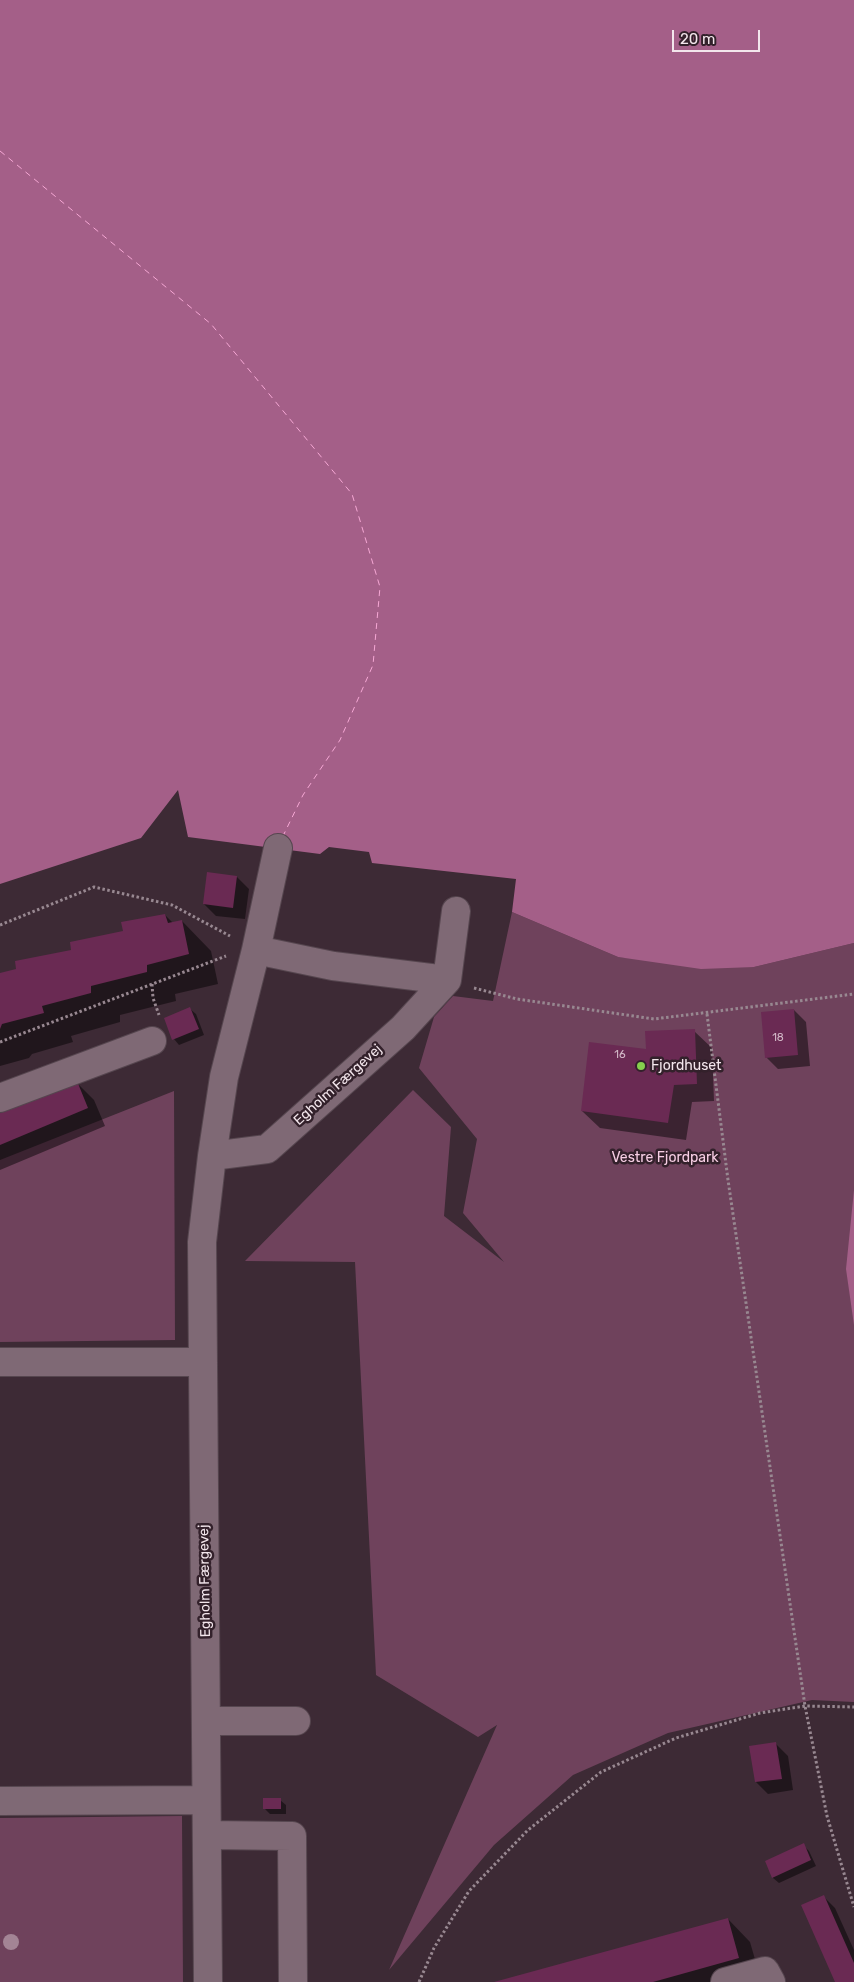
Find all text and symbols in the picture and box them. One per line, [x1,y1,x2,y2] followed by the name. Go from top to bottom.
[674,20,762,52] scale bar
[680,30,715,48] text: 20 m
[772,1031,784,1045] house number: 18
[290,1041,386,1129] street label: Egholm Færgevej
[614,1048,626,1062] house number: 16
[651,1058,722,1074] place label: Fjordhuset
[635,1060,647,1072] marker: Fjordhuset
[611,1150,719,1166] park label: Vestre Fjordpark
[196,1524,214,1638] street label: Egholm Færgevej

